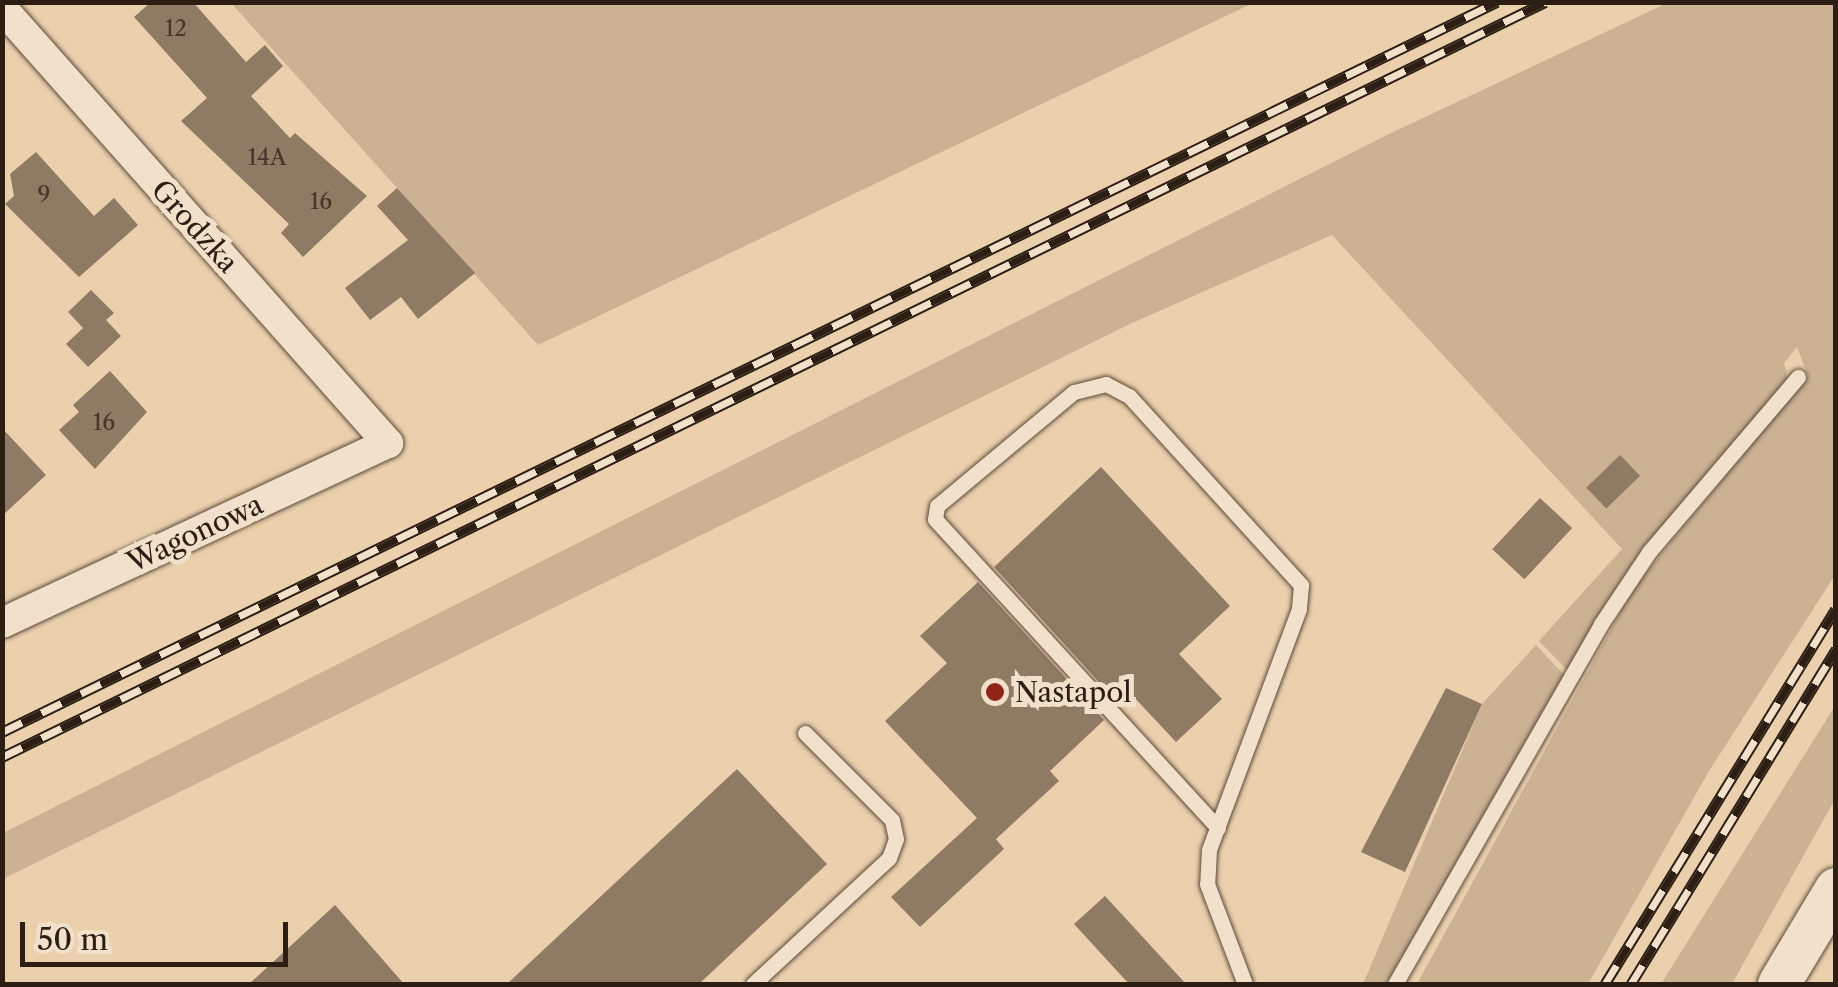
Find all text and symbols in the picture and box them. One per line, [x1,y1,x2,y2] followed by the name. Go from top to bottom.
[165,16,187,42] house number: 12
[248,145,286,171] house number: 14A
[145,173,245,279] street label: Grodzka
[38,182,50,208] house number: 9
[310,189,332,215] house number: 16
[93,410,115,436] house number: 16
[122,487,268,579] street label: Wagonowa
[1015,675,1132,709] place label: Nastapol
[984,681,1006,703] marker: Nastapol
[25,902,292,964] scale bar
[37,921,108,958] text: 50 m

